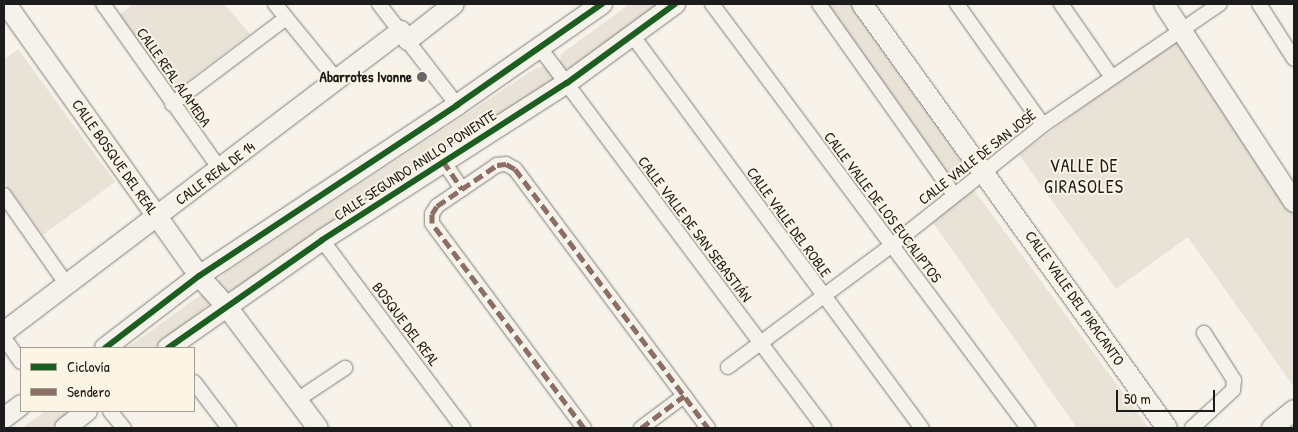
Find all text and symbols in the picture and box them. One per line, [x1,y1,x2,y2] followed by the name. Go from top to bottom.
[133,24,215,130] street label: CALLE REAL ALAMEDA
[320,68,412,86] place label: Abarrotes Ivonne
[416,71,428,83] marker: Abarrotes Ivonne
[68,96,162,218] street label: CALLE BOSQUE DEL REAL
[331,106,499,224] street label: CALLE SEGUNDO ANILLO PONIENTE
[915,106,1039,208] street label: CALLE VALLE DE SAN JOSÉ
[820,128,946,286] street label: CALLE VALLE DE LOS EUCALIPTOS
[172,137,258,209] street label: CALLE REAL DE 14
[634,153,756,305] street label: CALLE VALLE DE SAN SEBASTIÁN
[1043,156,1125,198] district label: VALLE DE GIRASOLES
[743,164,835,280] street label: CALLE VALLE DEL ROBLE
[1022,227,1128,369] street label: CALLE VALLE DEL PIRACANTO
[369,279,443,369] street label: BOSQUE DEL REAL
[20,347,195,412] legend
[67,356,110,377] text: Ciclovía
[1118,380,1217,412] scale bar
[67,381,110,402] text: Sendero
[1124,388,1151,409] text: 50 m

